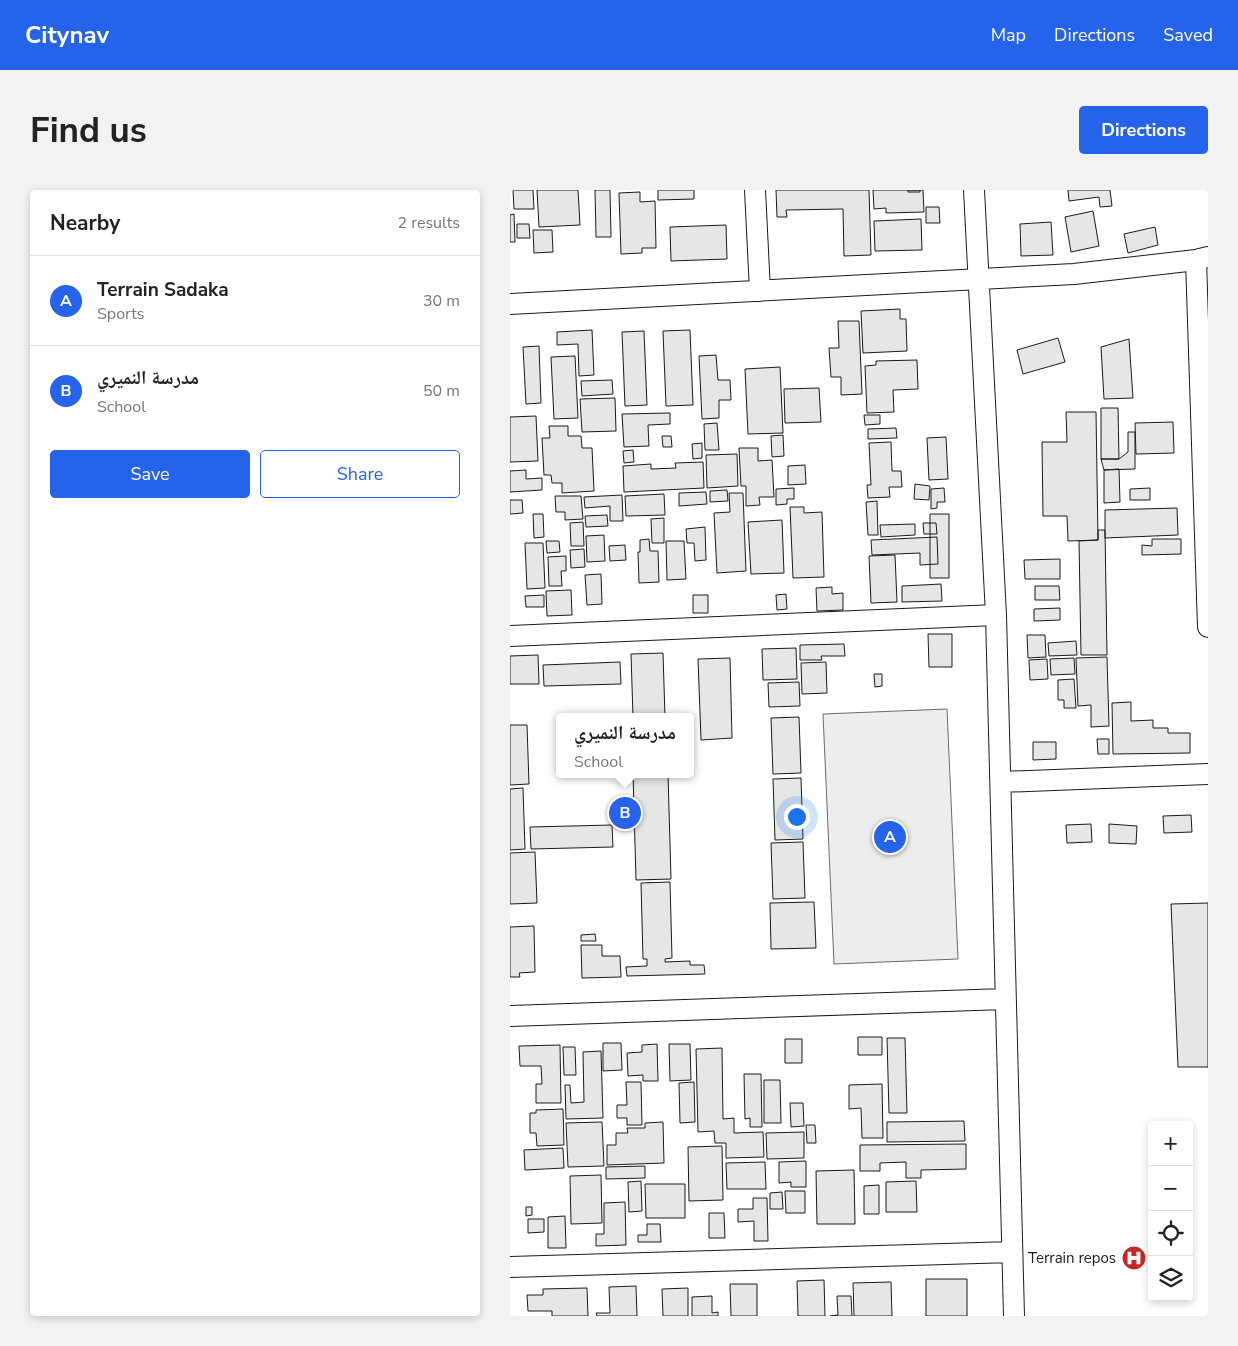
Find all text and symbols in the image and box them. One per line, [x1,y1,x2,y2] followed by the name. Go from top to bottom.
[25,19,109,51] text: Citynav
[991,23,1026,47] text: Map
[1054,23,1135,47] text: Directions
[1163,23,1213,47] text: Saved
[1079,106,1208,154] button: Directions
[30,107,147,154] text: Find us
[50,209,120,237] text: Nearby
[398,212,460,234] text: 2 results
[97,277,229,303] text: Terrain Sadaka
[60,290,72,312] text: A
[423,290,460,312] text: 30 m
[97,303,145,325] text: Sports
[97,365,199,391] text: مدرسة النميري
[60,380,72,402] text: B
[423,380,460,402] text: 50 m
[97,396,146,418] text: School
[50,450,250,498] button: Save
[260,450,460,498] button: Share
[556,713,694,778] popup
[574,720,676,746] text: مدرسة النميري
[574,751,623,773] text: School
[609,794,641,832] pin: B
[784,804,810,830] your location
[874,818,906,856] pin: A
[1148,1121,1193,1301] map controls
[1148,1121,1193,1166] button: +
[1148,1166,1193,1211] button: −
[1148,1211,1193,1256] button: locate
[1121,1245,1147,1271] hospital icon: Terrain repos
[1028,1248,1116,1268] place label: Terrain repos
[1148,1256,1193,1301] button: layers

